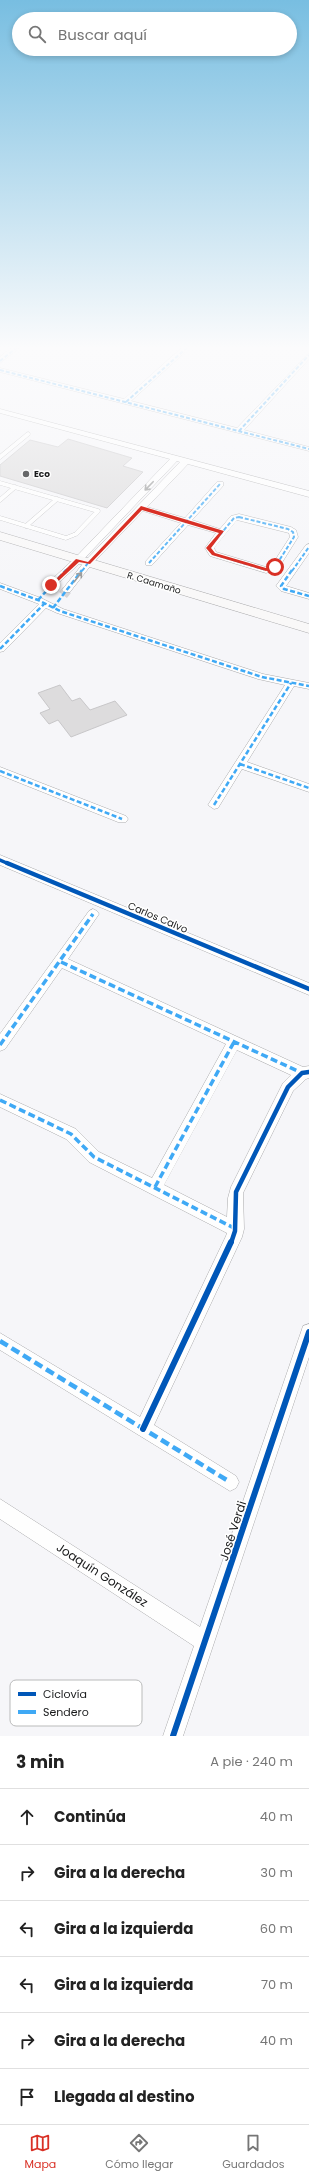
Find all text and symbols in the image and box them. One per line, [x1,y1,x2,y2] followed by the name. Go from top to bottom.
[12,12,297,56] search box
[26,23,48,45] icon: search
[58,24,147,45] text: Buscar aquí
[34,468,50,480] place label: Eco
[21,469,31,479] marker: Eco
[144,481,154,491] one-way arrow
[266,558,284,576] route start
[126,569,183,597] street label: R. Caamaño
[73,571,82,582] one-way arrow
[42,576,60,594] route end
[125,898,190,937] street label: Carlos Calvo
[215,1499,250,1563] street label: José Verdi
[53,1539,151,1611] street label: Joaquín González
[10,1680,142,1726] legend
[43,1686,87,1702] text: Ciclovía
[43,1704,89,1720] text: Sendero
[16,1750,64,1774] text: 3 min
[210,1752,293,1771] text: A pie · 240 m
[16,1806,38,1828] icon: ahead
[54,1806,126,1827] text: Continúa
[260,1807,293,1826] text: 40 m
[16,1862,38,1884] icon: right
[54,1862,185,1883] text: Gira a la derecha
[260,1863,293,1882] text: 30 m
[16,1918,38,1940] icon: left
[54,1918,193,1939] text: Gira a la izquierda
[260,1919,293,1938] text: 60 m
[16,1974,38,1996] icon: left
[54,1974,193,1995] text: Gira a la izquierda
[261,1975,293,1994] text: 70 m
[16,2030,38,2052] icon: right
[54,2030,185,2051] text: Gira a la derecha
[260,2031,293,2050] text: 40 m
[16,2086,38,2108] icon: arrive
[54,2086,195,2107] text: Llegada al destino
[24,2132,56,2173] tab: Mapa
[105,2132,173,2173] tab: Cómo llegar
[222,2132,284,2173] tab: Guardados

